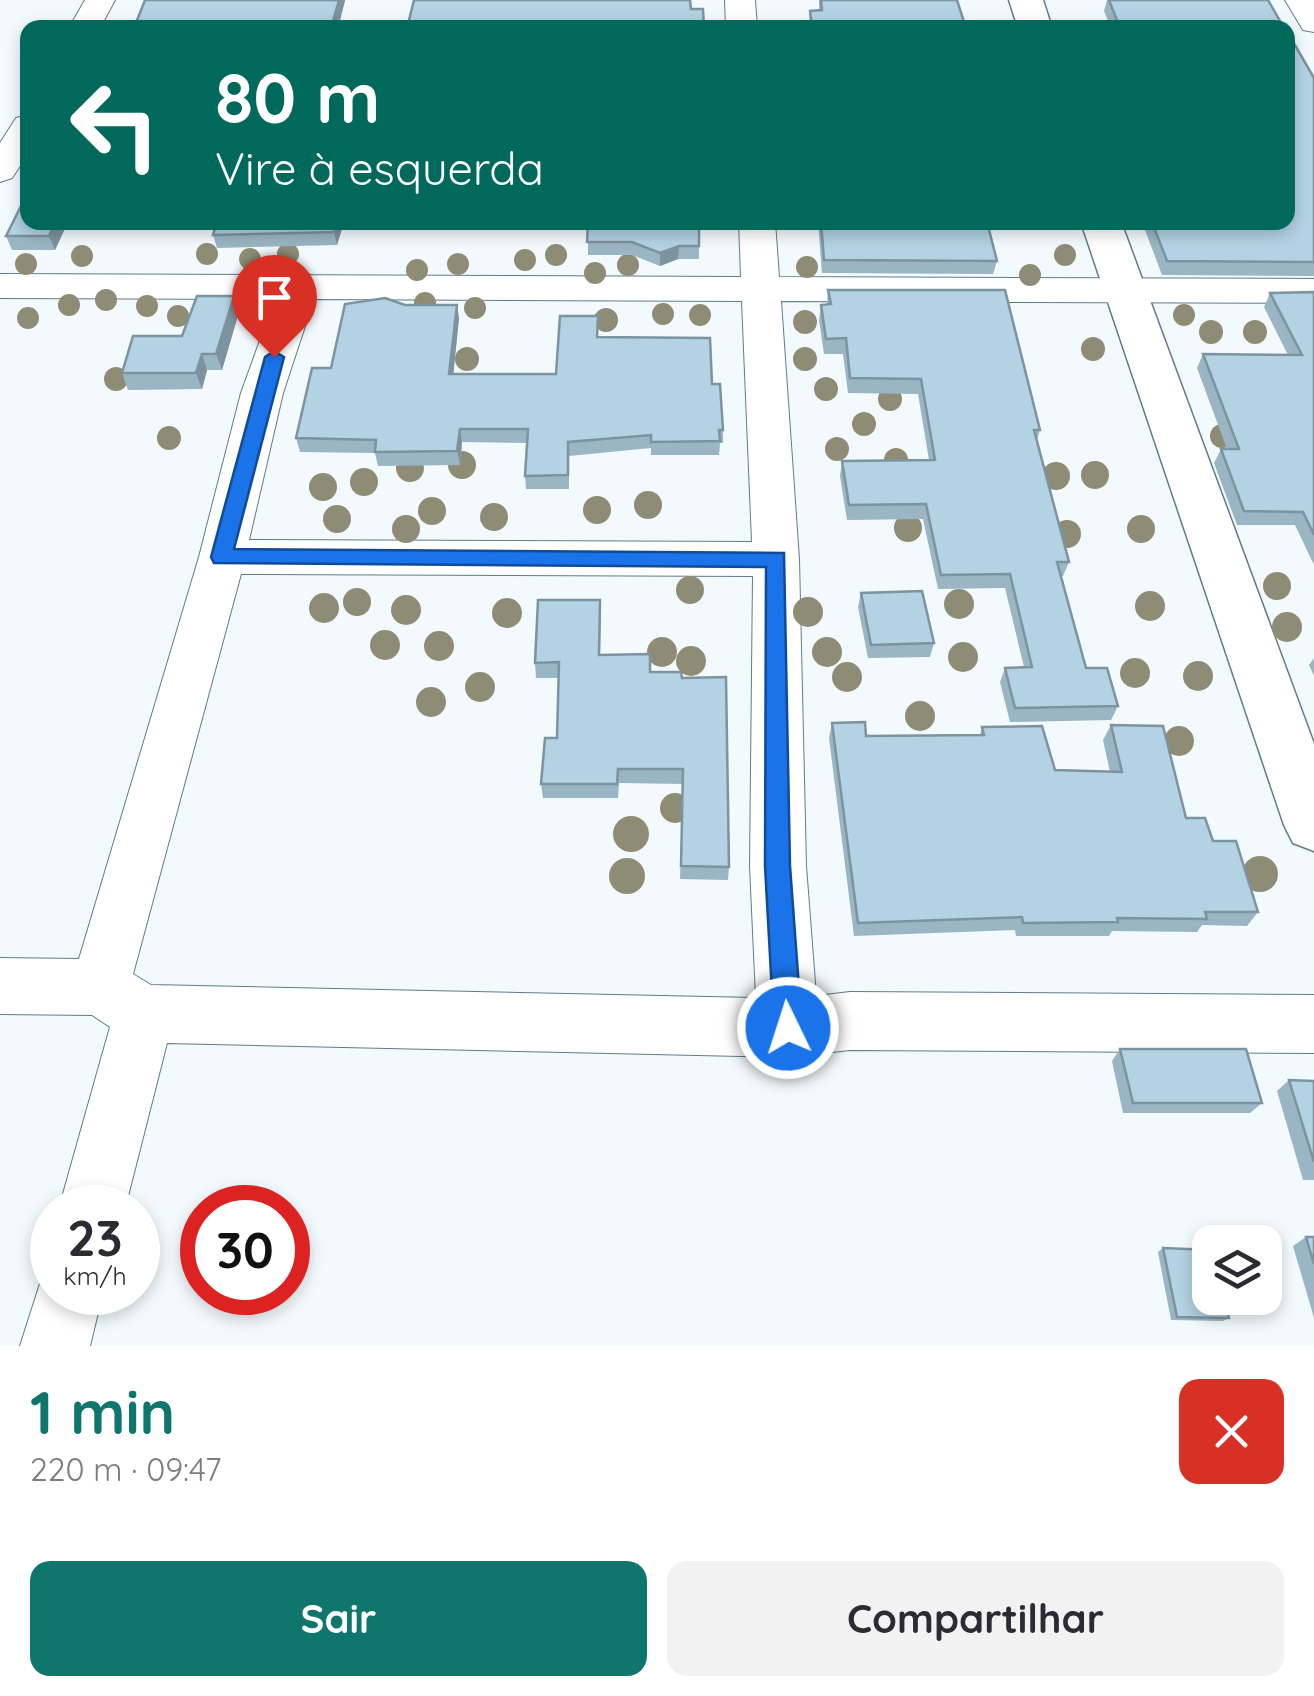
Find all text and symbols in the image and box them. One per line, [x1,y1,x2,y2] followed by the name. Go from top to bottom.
[215,53,380,141] text: 80 m
[50,60,180,190] icon: left
[215,140,544,196] text: Vire à esquerda
[232,255,317,358] pin
[247,270,302,325] icon: arrive
[736,976,840,1080] position arrow
[180,1185,310,1315] speed limit sign: 30
[67,1206,123,1269] text: 23
[1192,1225,1282,1315] map controls
[1192,1225,1282,1315] button: layers
[63,1260,127,1291] text: km/h
[30,1374,175,1449] text: 1 min
[1179,1379,1284,1484] button: close
[30,1449,221,1489] text: 220 m · 09:47
[30,1561,647,1676] button: Sair
[667,1561,1284,1676] button: Compartilhar

